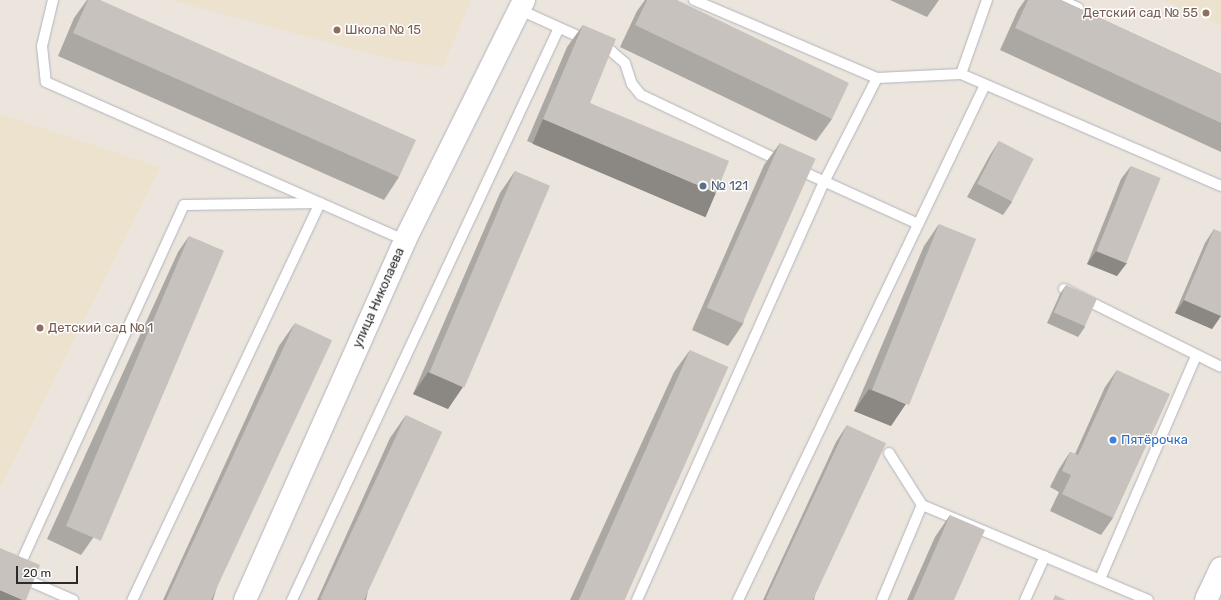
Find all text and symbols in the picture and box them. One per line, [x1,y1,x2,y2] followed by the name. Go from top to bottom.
[1083,5,1198,21] place label: Детский сад № 55
[1201,8,1211,18] marker: Детский сад № 55
[345,22,421,38] place label: Школа № 15
[332,25,342,35] marker: Школа № 15
[711,178,748,194] place label: № 121
[698,181,708,191] marker: № 121
[350,245,408,351] street label: улица Николаева
[48,320,153,336] place label: Детский сад № 1
[35,323,45,333] marker: Детский сад № 1
[1121,432,1188,448] place label: Пятёрочка
[1108,435,1118,445] marker: Пятёрочка
[18,558,80,584] scale bar
[23,566,51,580] text: 20 m

